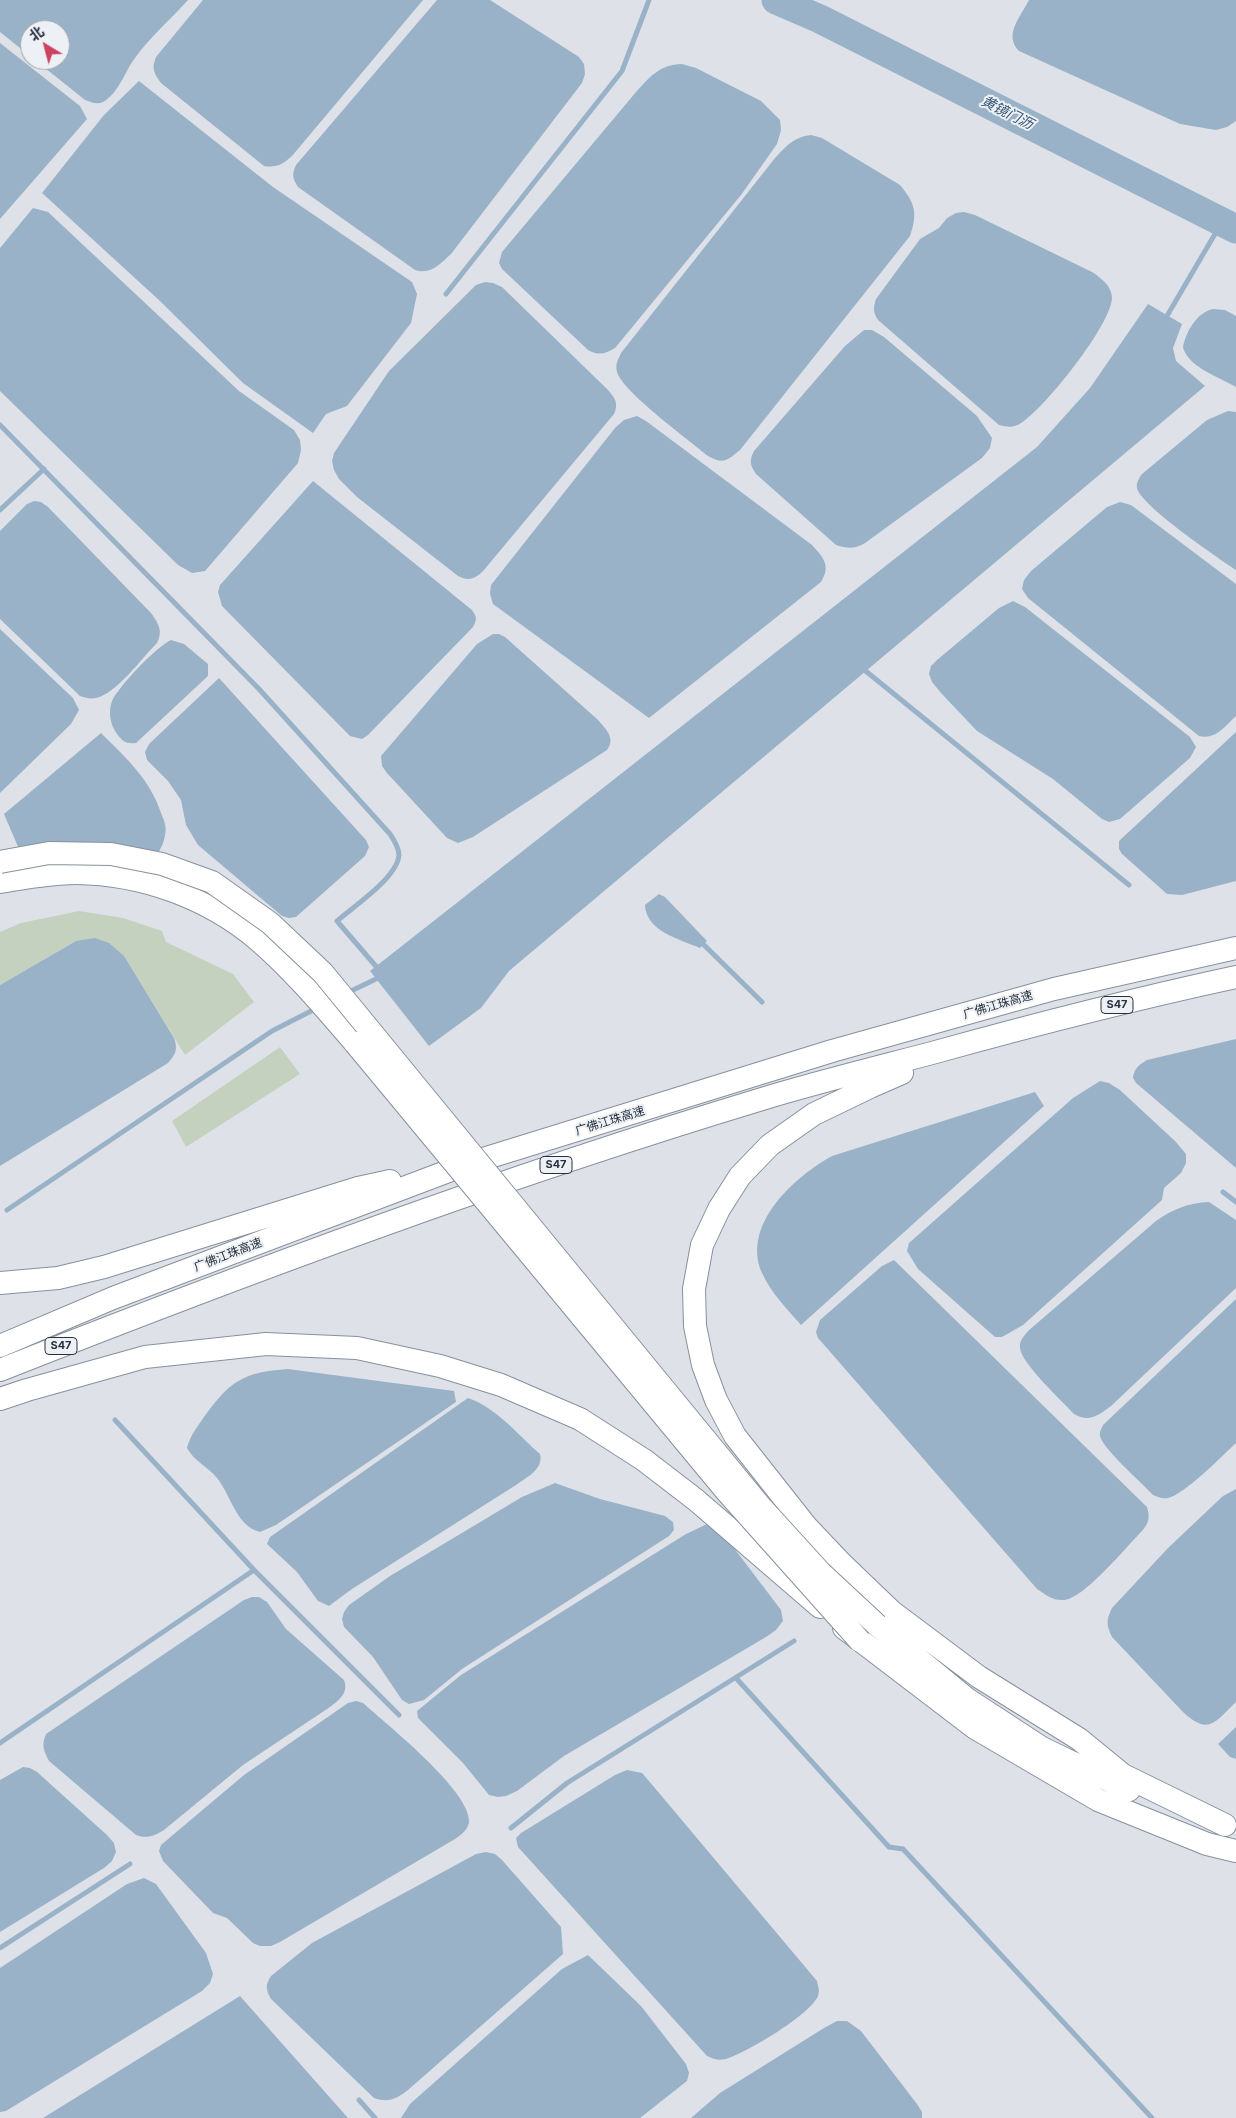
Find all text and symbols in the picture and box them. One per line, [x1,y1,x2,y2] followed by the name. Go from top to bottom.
[20,20,70,70] north arrow
[26,22,47,44] text: 北
[978,93,1036,133] water label: 黄镜门沥
[961,988,1035,1022] street label: 广佛江珠高速
[1101,996,1133,1014] road number: S47
[573,1104,647,1138] street label: 广佛江珠高速
[540,1156,572,1174] road number: S47
[192,1235,264,1275] street label: 广佛江珠高速
[45,1338,77,1354] road number: S47

